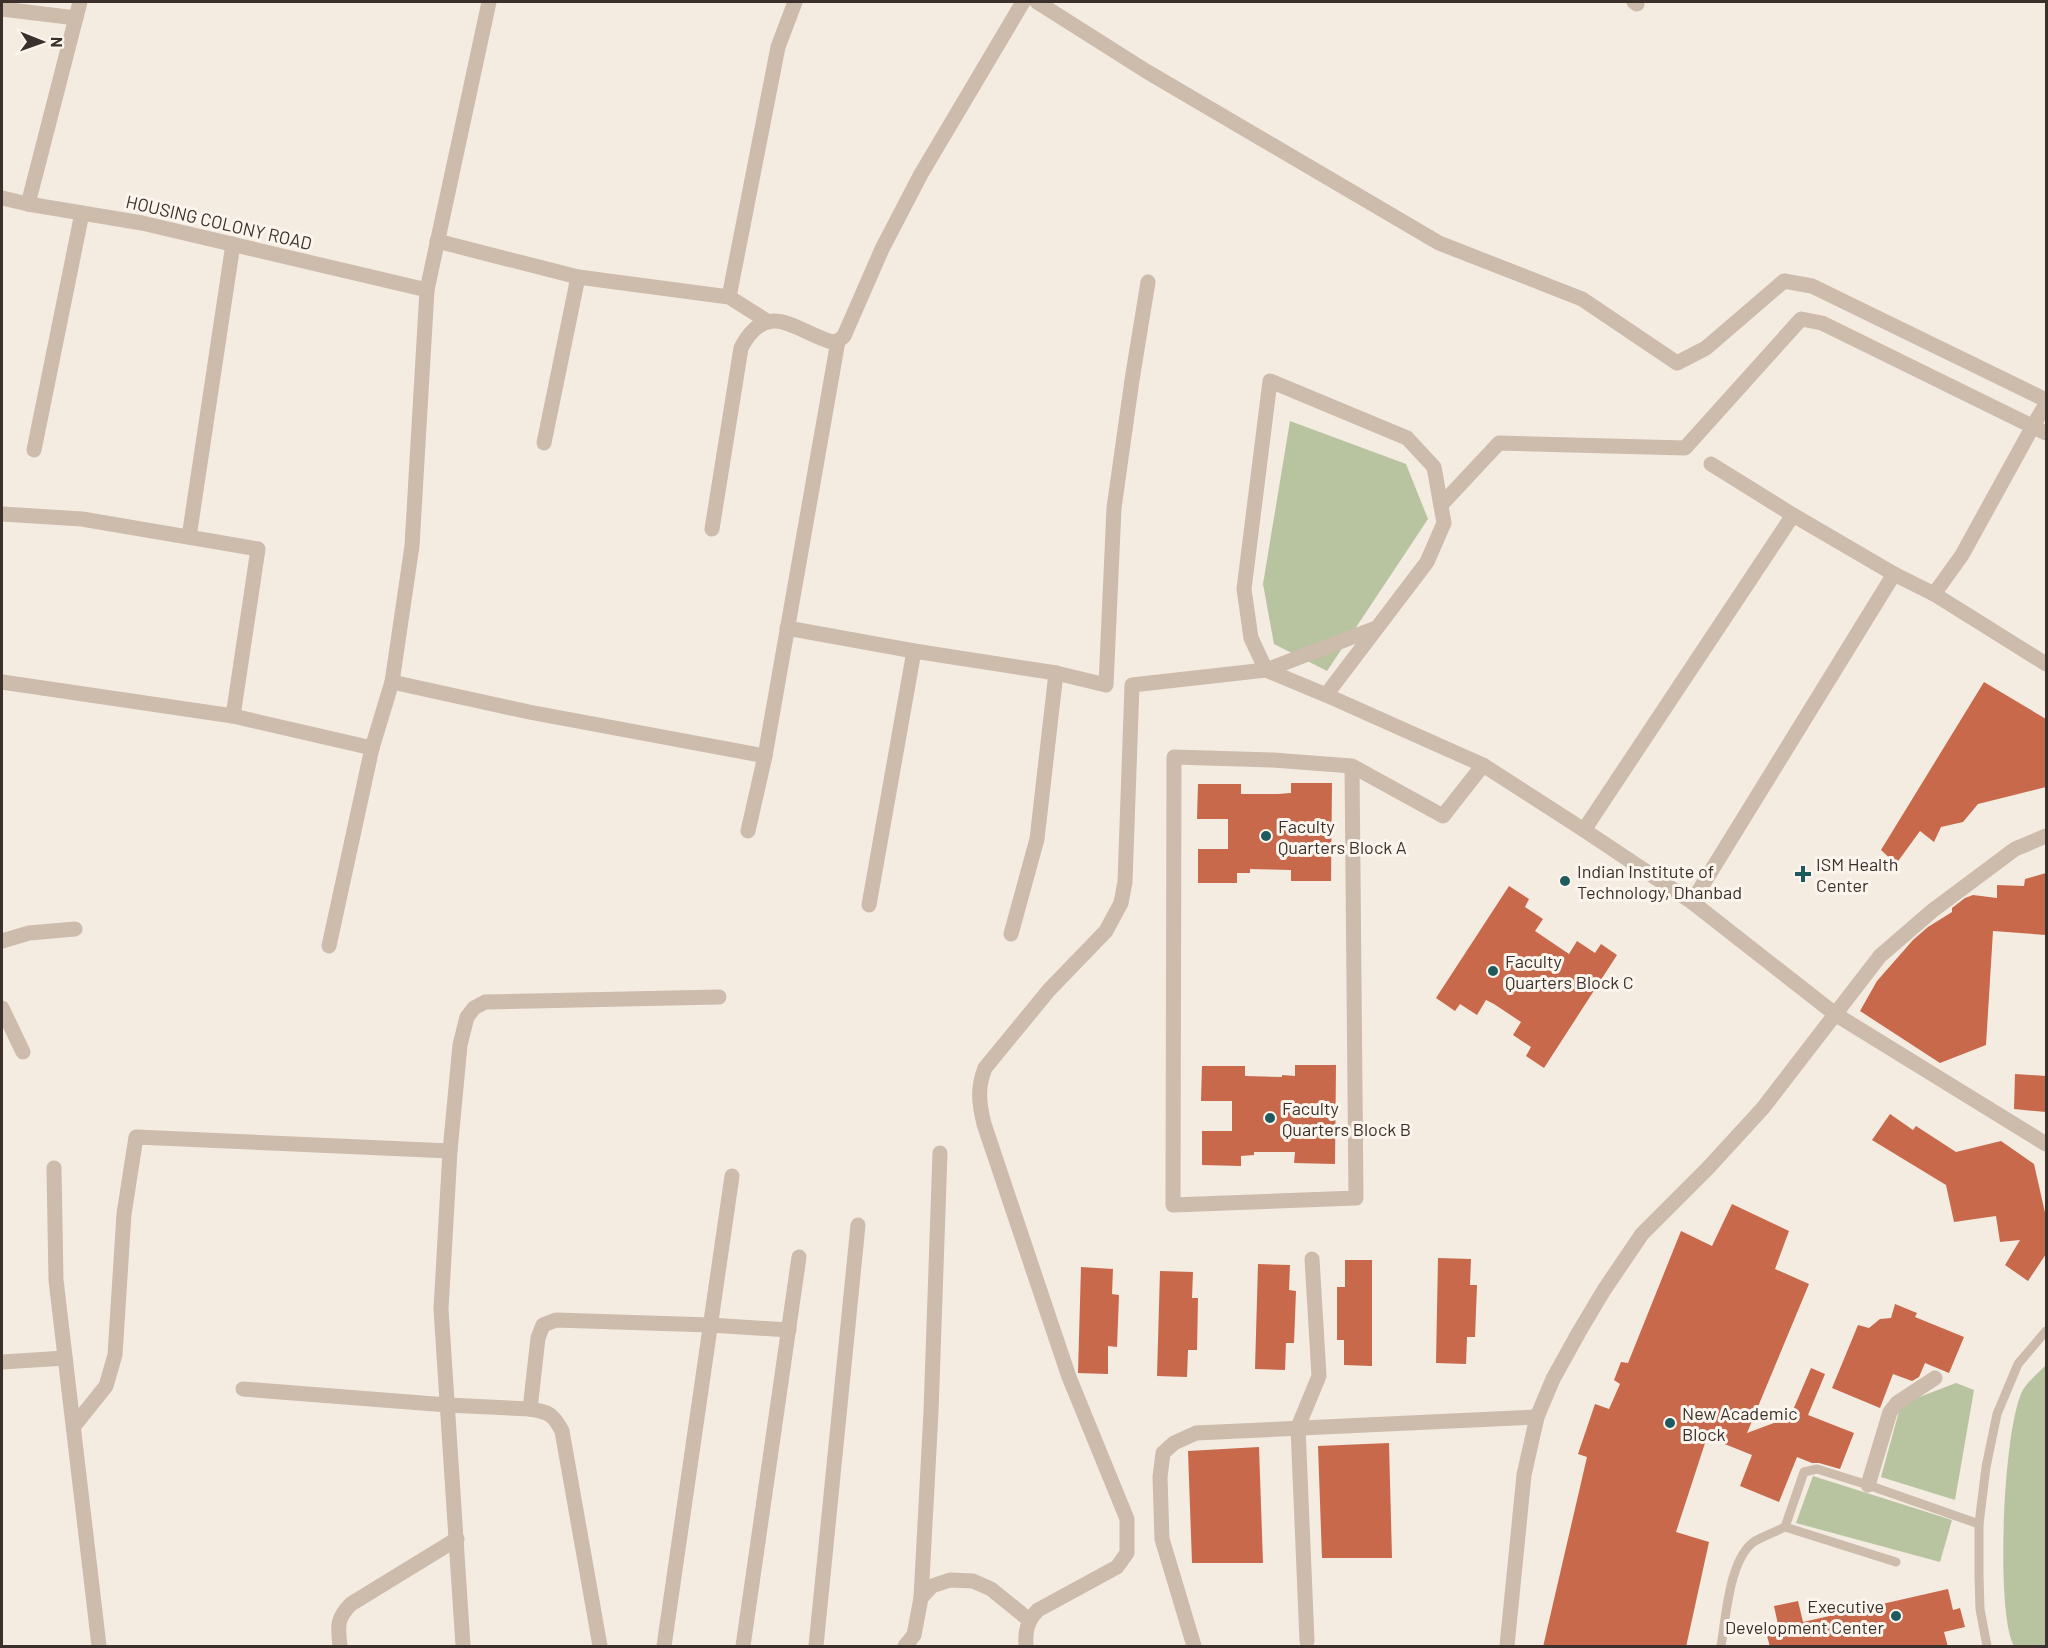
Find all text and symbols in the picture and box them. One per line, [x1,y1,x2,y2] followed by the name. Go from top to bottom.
[12,12,72,72] north arrow
[48,37,67,48] text: N
[124,190,314,254] street label: HOUSING COLONY ROAD
[1278,815,1407,858] place label: Faculty Quarters Block A
[1259,829,1273,843] marker: Faculty Quarters Block A
[1816,853,1899,896] place label: ISM Health Center
[1577,860,1742,903] place label: Indian Institute of Technology, Dhanbad
[1794,865,1812,883] marker: ISM Health Center
[1558,874,1572,888] marker: Indian Institute of Technology, Dhanbad
[1505,950,1634,993] place label: Faculty Quarters Block C
[1486,964,1500,978] marker: Faculty Quarters Block C
[1282,1097,1411,1140] place label: Faculty Quarters Block B
[1263,1111,1277,1125] marker: Faculty Quarters Block B
[1682,1402,1798,1445] place label: New Academic Block
[1663,1416,1677,1430] marker: New Academic Block
[1725,1595,1884,1638] place label: Executive Development Center
[1889,1609,1903,1623] marker: Executive Development Center

